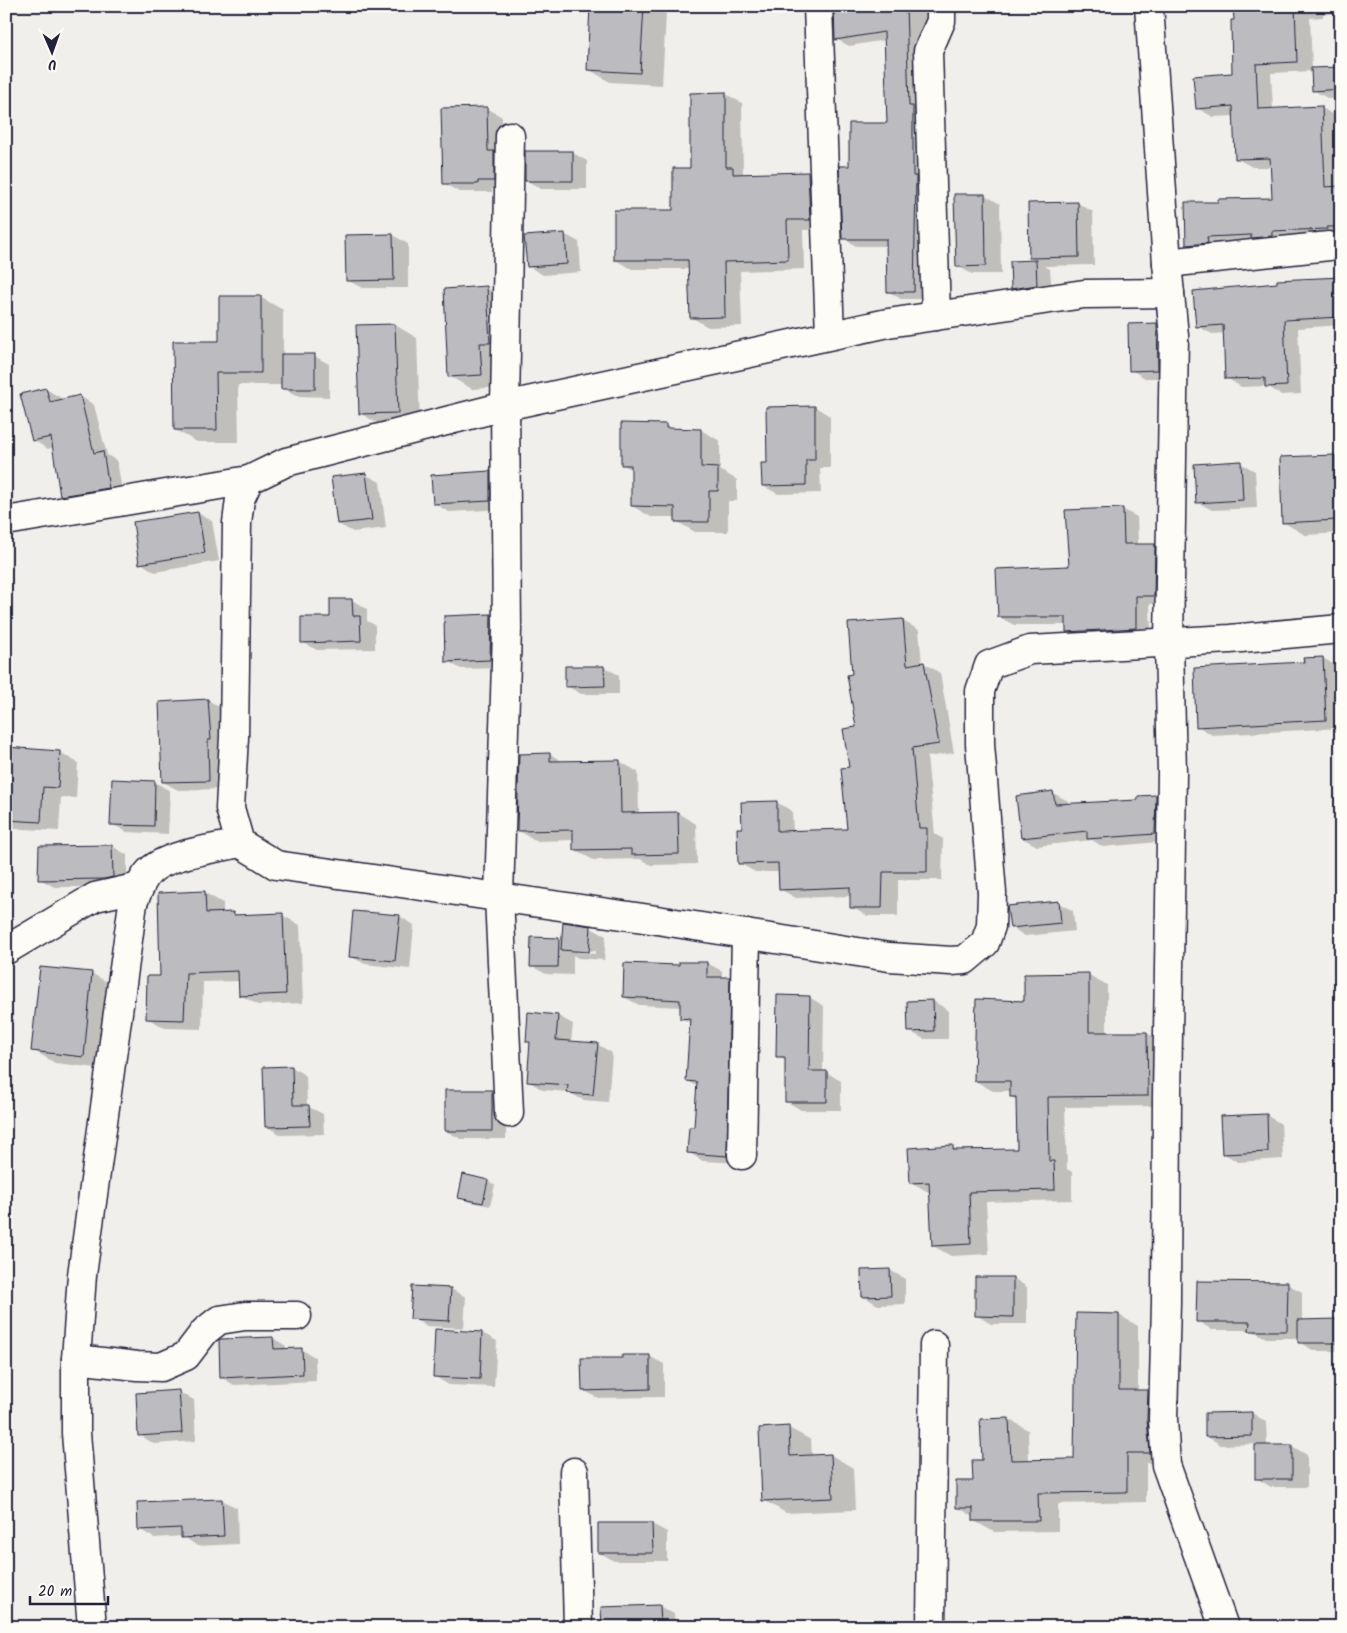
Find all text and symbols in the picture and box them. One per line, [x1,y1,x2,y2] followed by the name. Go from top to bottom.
[28,28,78,78] north arrow
[47,53,57,75] text: U
[30,1573,108,1605] scale bar
[38,1580,72,1604] text: 20 m

